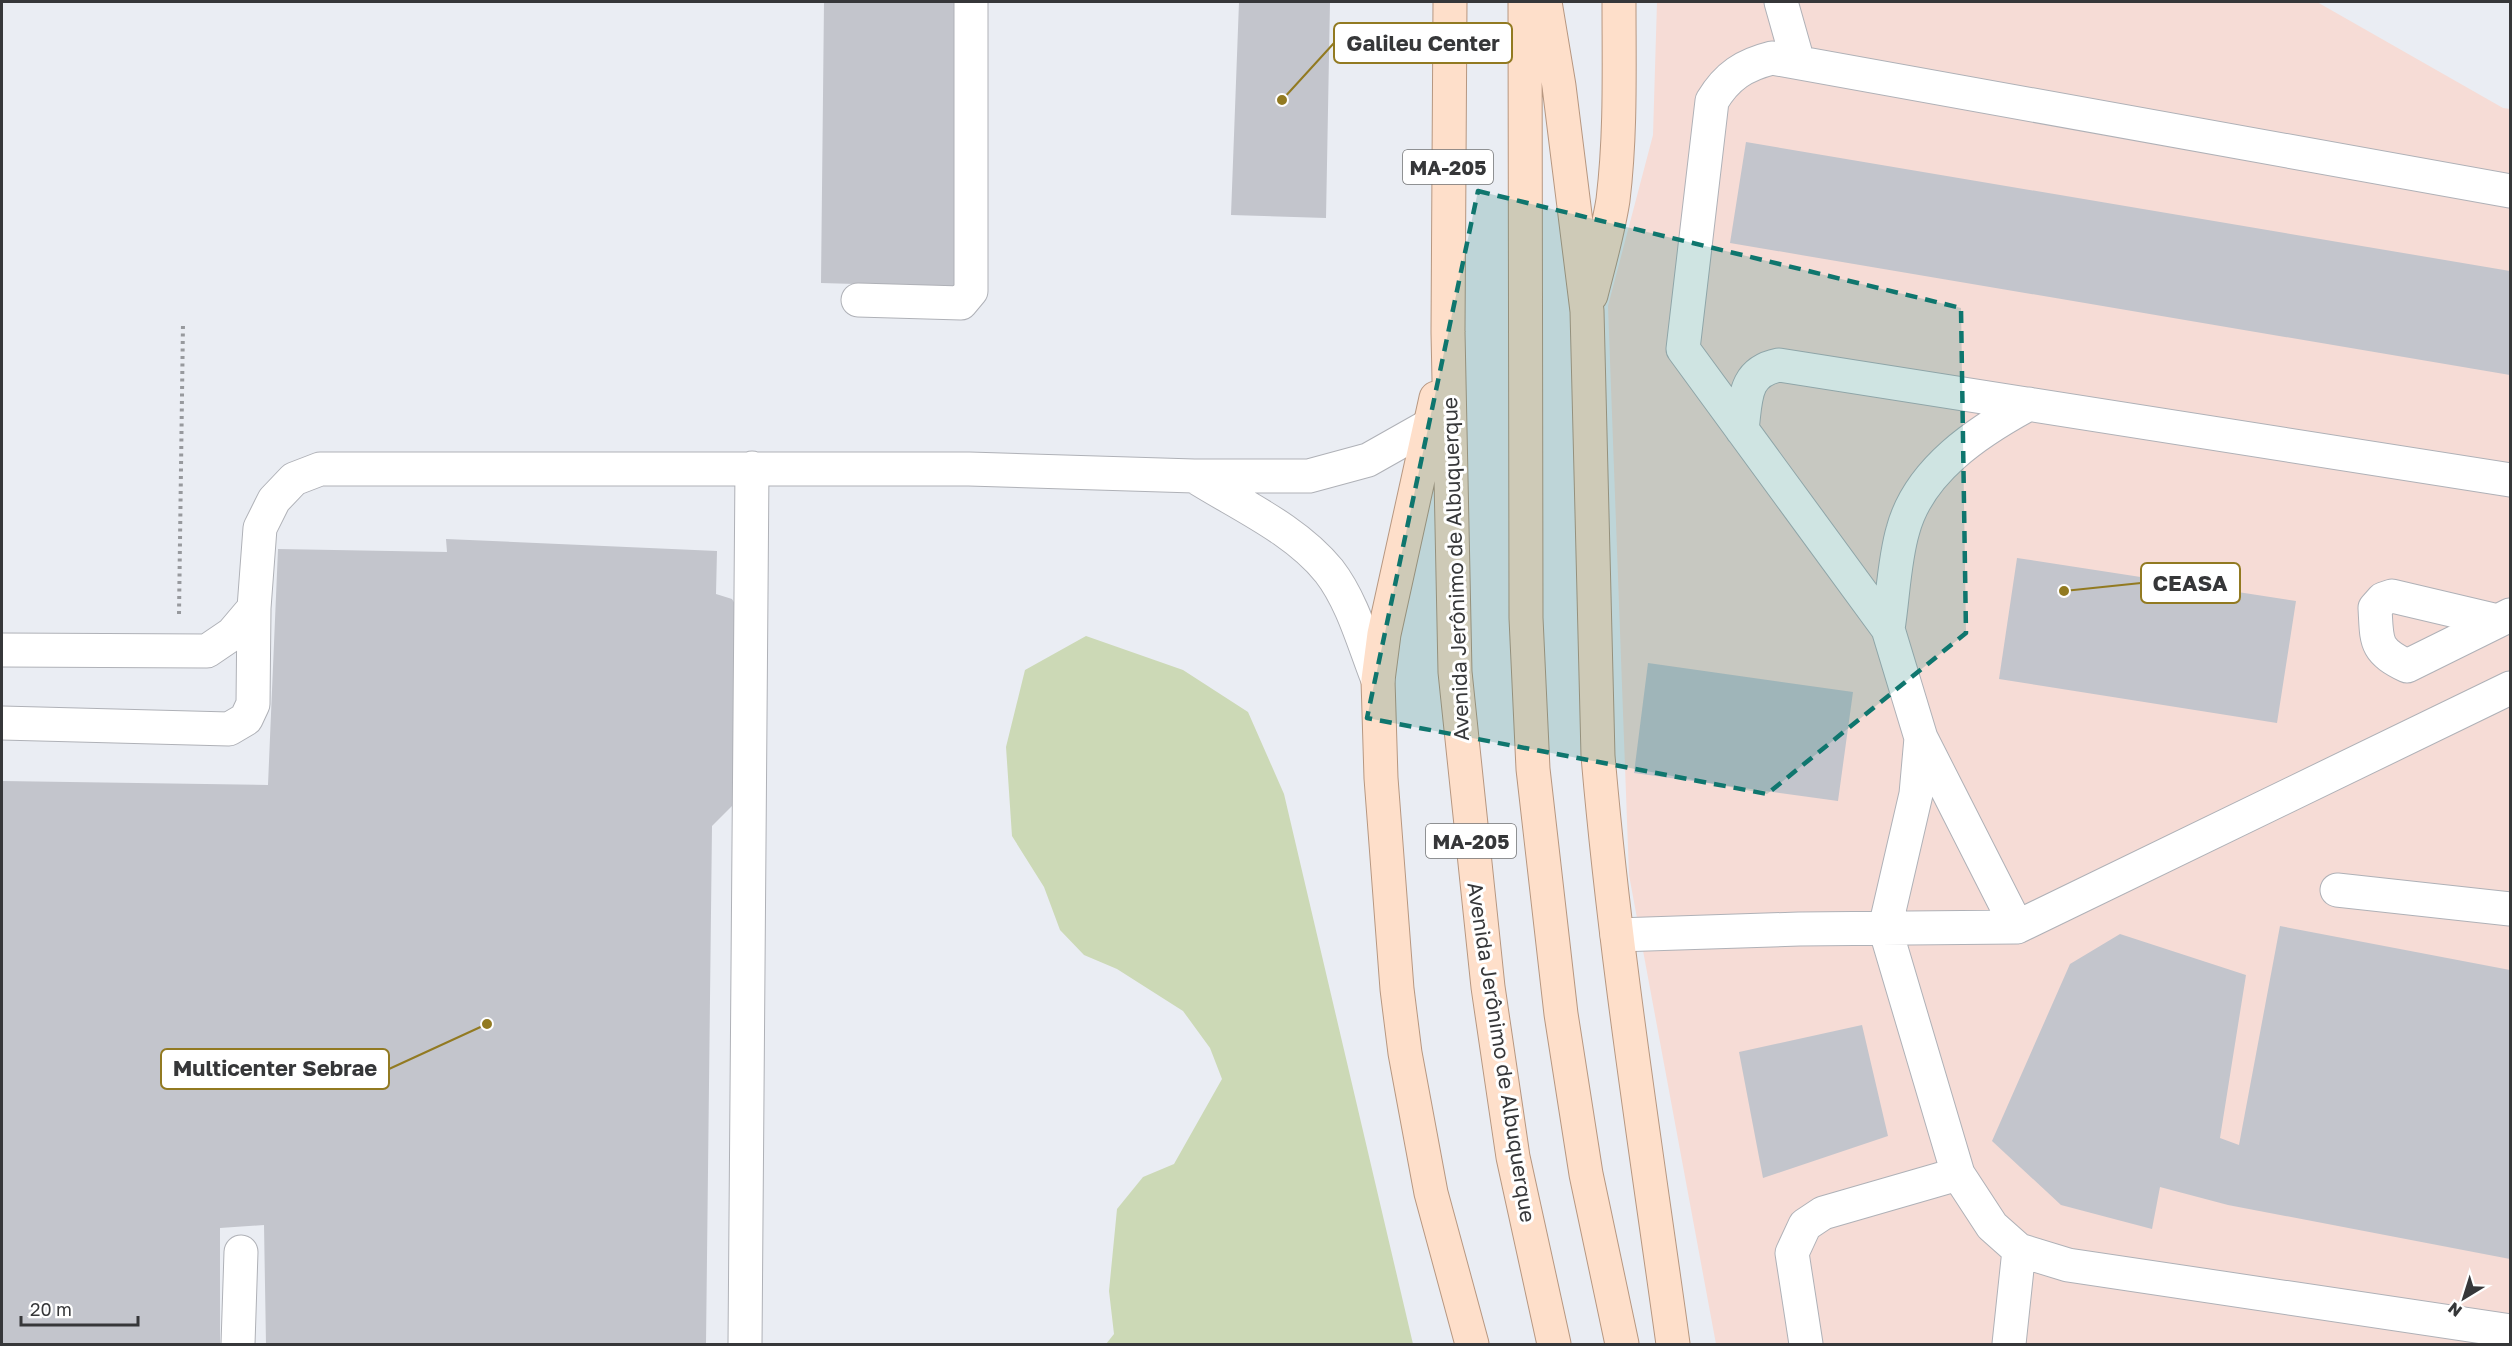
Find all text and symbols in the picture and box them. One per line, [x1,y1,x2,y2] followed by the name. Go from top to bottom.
[1334,23,1512,63] callout: Galileu Center
[1346,29,1500,56] text: Galileu Center
[1403,150,1493,184] road number: MA-205
[1436,397,1474,741] street label: Avenida Jerônimo de Albuquerque
[2141,563,2240,603] callout: CEASA
[2152,569,2228,596] text: CEASA
[1426,824,1516,858] road number: MA-205
[1462,880,1542,1224] street label: Avenida Jerônimo de Albuquerque
[161,1049,389,1089] callout: Multicenter Sebrae
[173,1054,377,1081] text: Multicenter Sebrae
[2434,1268,2494,1328] north arrow
[21,1289,138,1327] scale bar
[30,1298,72,1320] text: 20 m
[2444,1298,2466,1321] text: N

